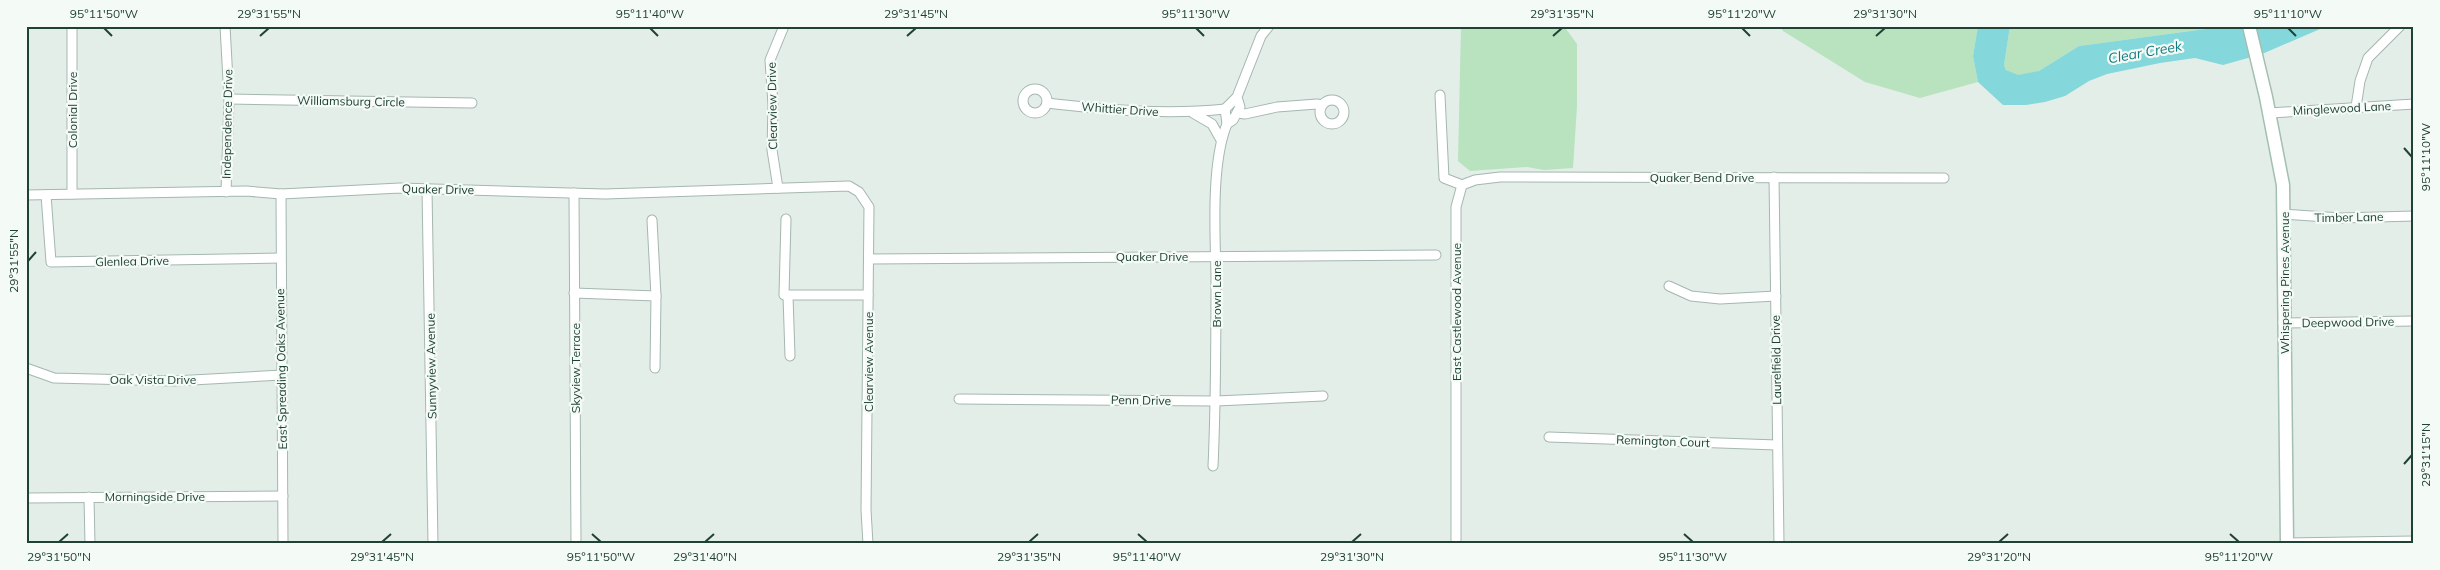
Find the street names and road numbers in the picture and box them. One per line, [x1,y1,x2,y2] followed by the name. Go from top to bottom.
[764,62,780,150] street label: Clearview Drive
[219,69,235,179] street label: Independence Drive
[65,72,80,148] street label: Colonial Drive
[297,93,405,109] street label: Williamsburg Circle
[2292,98,2392,118] street label: Minglewood Lane
[1081,99,1159,119] street label: Whittier Drive
[1650,170,1754,185] street label: Quaker Bend Drive
[402,181,474,197] street label: Quaker Drive
[2314,209,2384,225] street label: Timber Lane
[2277,212,2292,354] street label: Whispering Pines Avenue
[1449,243,1464,381] street label: East Castlewood Avenue
[1116,249,1188,264] street label: Quaker Drive
[95,253,169,269] street label: Glenlea Drive
[1209,260,1224,328] street label: Brown Lane
[272,288,290,450] street label: East Spreading Oaks Avenue
[861,312,876,412] street label: Clearview Avenue
[423,313,439,419] street label: Sunnyview Avenue
[2302,314,2394,330] street label: Deepwood Drive
[1768,315,1784,405] street label: Laurelfield Drive
[568,323,583,413] street label: Skyview Terrace
[110,372,196,387] street label: Oak Vista Drive
[1111,392,1171,408] street label: Penn Drive
[1616,432,1710,450] street label: Remington Court
[105,489,205,504] street label: Morningside Drive

